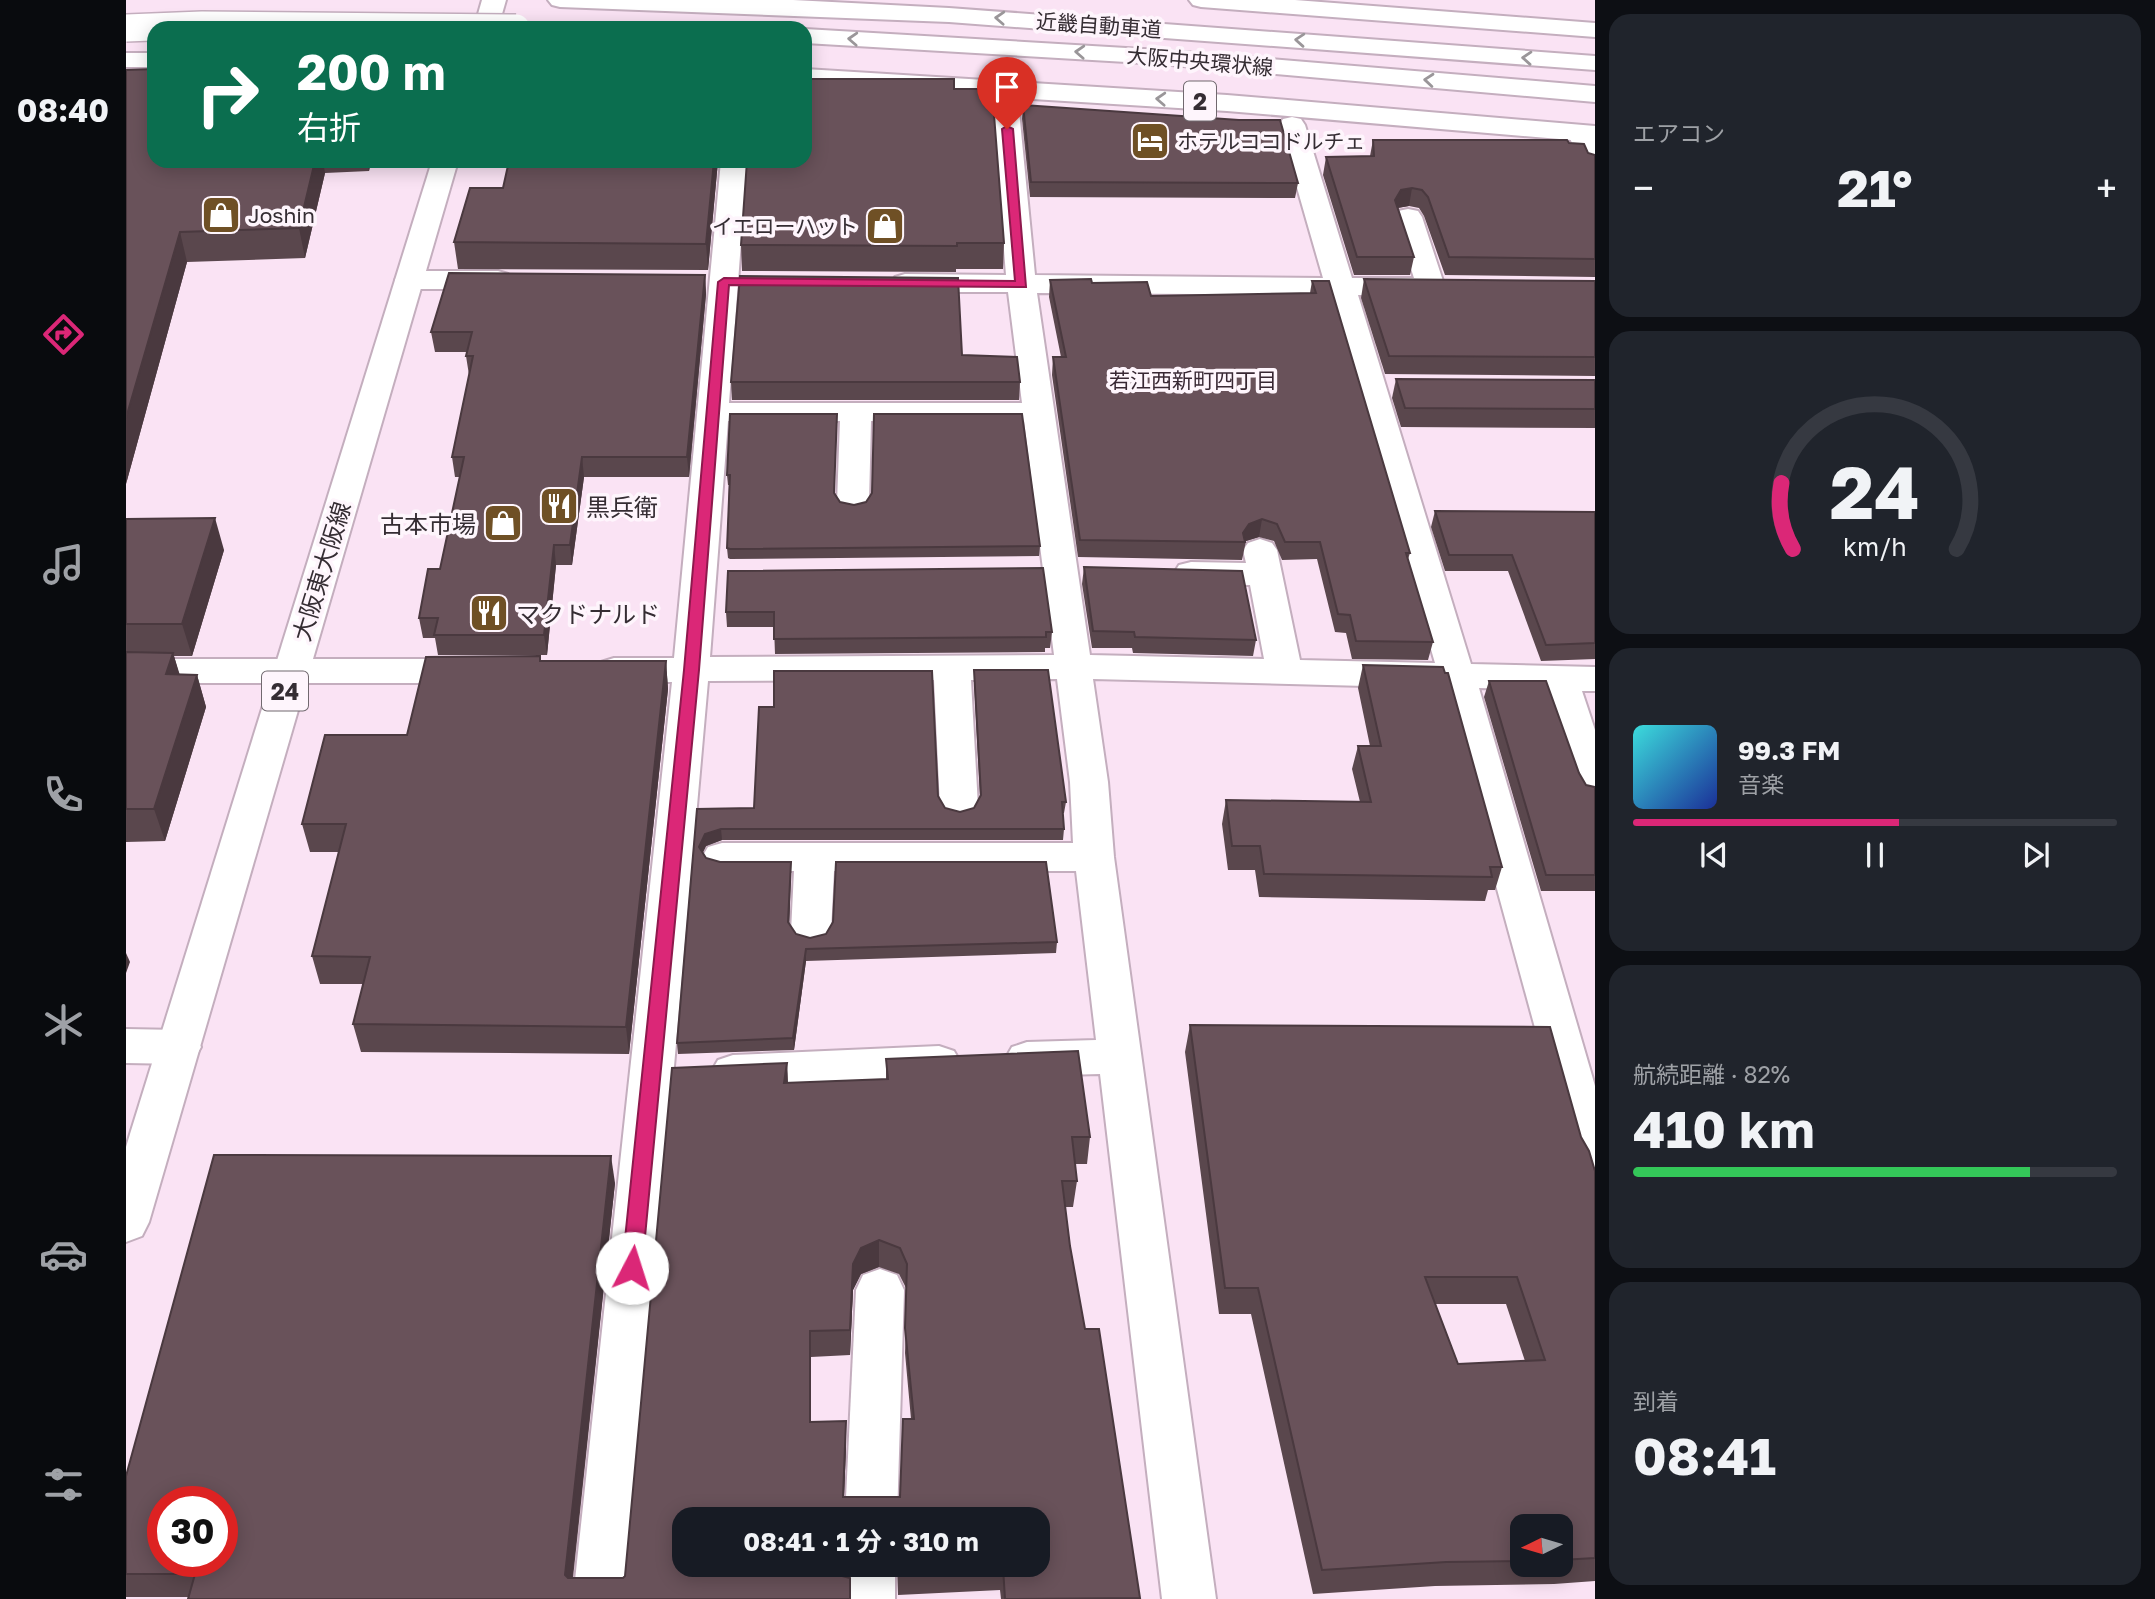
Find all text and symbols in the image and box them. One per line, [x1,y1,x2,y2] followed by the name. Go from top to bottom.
[1035,8,1163,42] street label: 近畿自動車道
[994,10,1005,25] one-way arrow
[848,31,859,46] one-way arrow
[1294,33,1305,48] one-way arrow
[297,42,446,101] text: 200 m
[1126,42,1274,80] street label: 大阪中央環状線
[1075,45,1086,60] one-way arrow
[182,49,273,140] icon: right
[1521,51,1532,66] one-way arrow
[977,57,1037,129] pin
[988,68,1026,106] icon: arrive
[1424,73,1435,88] one-way arrow
[1184,82,1216,120] road number: 2
[17,91,109,129] text: 08:40
[1155,92,1166,107] one-way arrow
[297,108,361,146] text: 右折
[1633,119,1725,147] text: エアコン
[1129,120,1171,162] hotel icon: ホテルココドルチェ
[1177,128,1366,154] place label: ホテルココドルチェ
[1837,156,1913,218] text: 21°
[1633,165,1654,210] text: −
[2096,165,2117,210] text: +
[200,194,242,236] shop icon: Joshin
[248,202,315,228] place label: Joshin
[864,205,906,247] shop icon: イエローハット
[712,213,858,239] place label: イエローハット
[39,310,88,359] icon: directions
[1109,367,1277,393] district label: 若江西新町四丁目
[1830,448,1920,535] text: 24
[538,485,580,527] restaurant icon: 黒兵衛
[586,492,658,521] place label: 黒兵衛
[286,498,356,644] street label: 大阪東大阪線
[482,502,524,544] shop icon: 古本市場
[380,509,476,538] place label: 古本市場
[1843,530,1907,561] text: km/h
[39,540,88,589] icon: music
[468,592,510,634] restaurant icon: マクドナルド
[516,599,660,628] place label: マクドナルド
[262,671,308,710] road number: 24
[1738,735,1840,766] text: 99.3 FM
[39,770,88,819] icon: phone
[1738,770,1784,798] text: 音楽
[1695,836,1733,874] icon: previous
[1856,836,1894,874] icon: pause
[2017,836,2055,874] icon: next
[39,1000,88,1049] icon: climate
[1633,1060,1790,1088] text: 航続距離 · 82%
[1633,1097,1815,1159] text: 410 km
[39,1230,88,1279] icon: car
[595,1231,669,1305] position arrow
[1633,1387,1679,1415] text: 到着
[1633,1424,1776,1486] text: 08:41
[39,1460,88,1509] icon: filters
[147,1486,238,1577] speed limit sign: 30
[1510,1514,1573,1577] north arrow
[1510,1514,1573,1577] map controls
[743,1526,979,1557] text: 08:41 · 1 分 · 310 m

